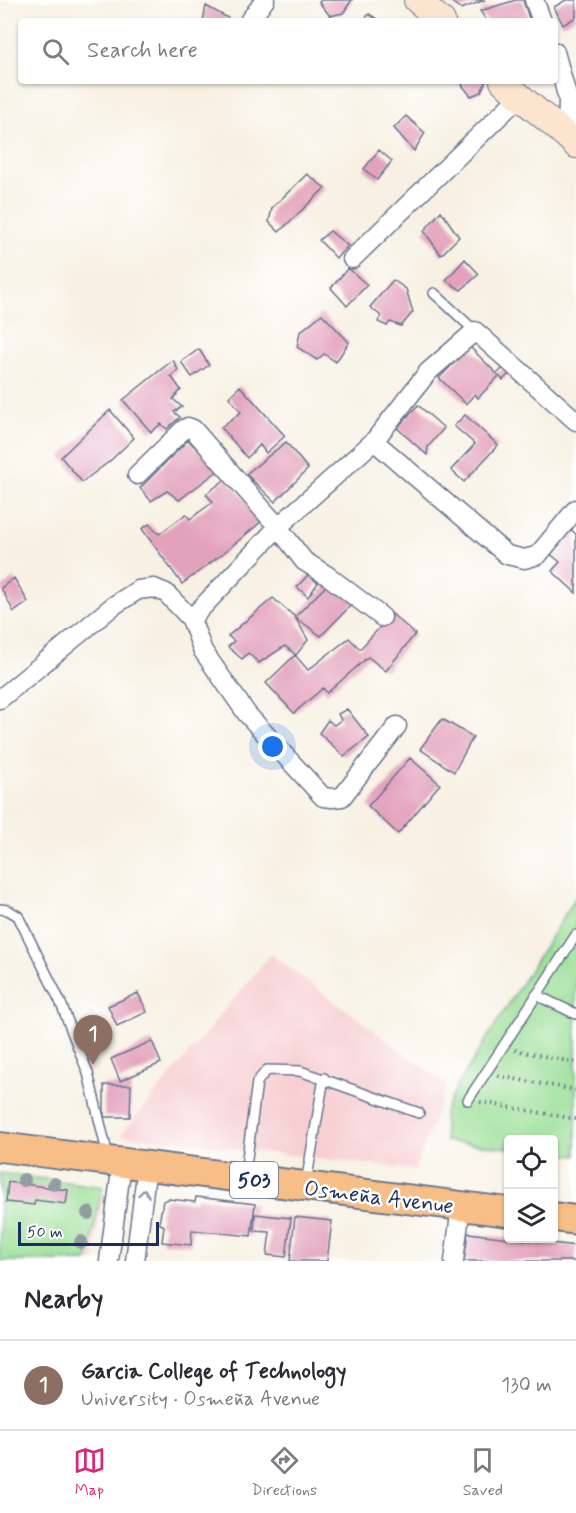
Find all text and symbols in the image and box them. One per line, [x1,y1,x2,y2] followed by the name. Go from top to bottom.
[18,18,558,84] search box
[39,35,72,68] icon: search
[87,37,198,65] text: Search here
[258,732,287,761] your location
[74,1016,112,1065] pin: 1
[504,1135,558,1243] map controls
[504,1135,558,1189] button: locate
[230,1162,278,1198] road number: 503
[302,1175,455,1221] street label: Osmeña Avenue
[137,1188,149,1197] one-way arrow
[504,1189,558,1243] button: layers
[18,1219,159,1246] scale bar
[27,1222,63,1243] text: 50 m
[24,1283,103,1317] text: Nearby
[81,1358,346,1386] text: Garcia College of Technology
[39,1372,48,1399] text: 1
[501,1372,552,1399] text: 130 m
[81,1386,320,1413] text: University · Osmeña Avenue
[73,1444,106,1501] tab: Map
[251,1444,317,1501] tab: Directions
[463,1444,503,1501] tab: Saved

